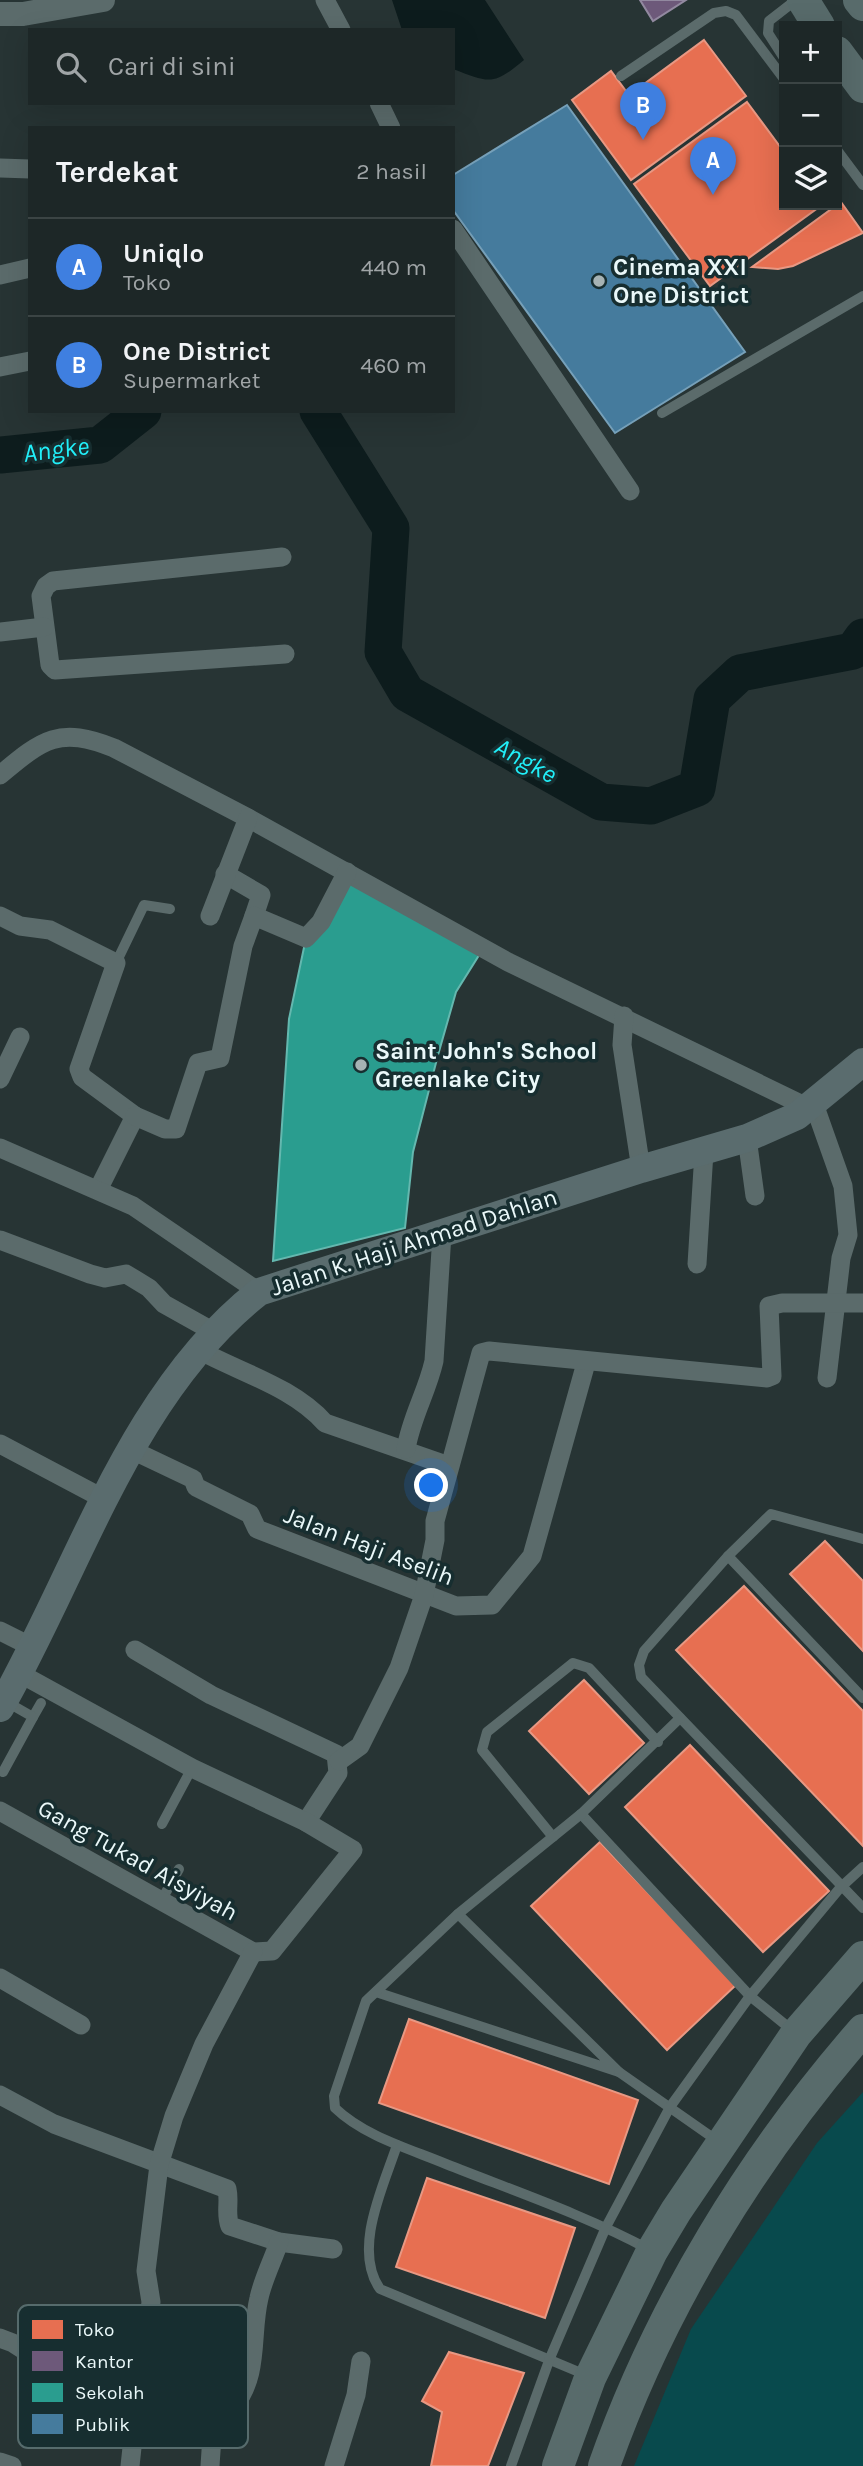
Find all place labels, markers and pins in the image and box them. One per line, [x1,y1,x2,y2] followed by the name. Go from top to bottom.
[620,82,666,140] pin: B
[690,137,736,195] pin: A
[613,253,749,309] place label: Cinema XXI One District
[591,273,607,289] marker: Cinema XXI One District
[375,1037,597,1093] place label: Saint John's School Greenlake City
[353,1057,369,1073] marker: Saint John's School Greenlake City

